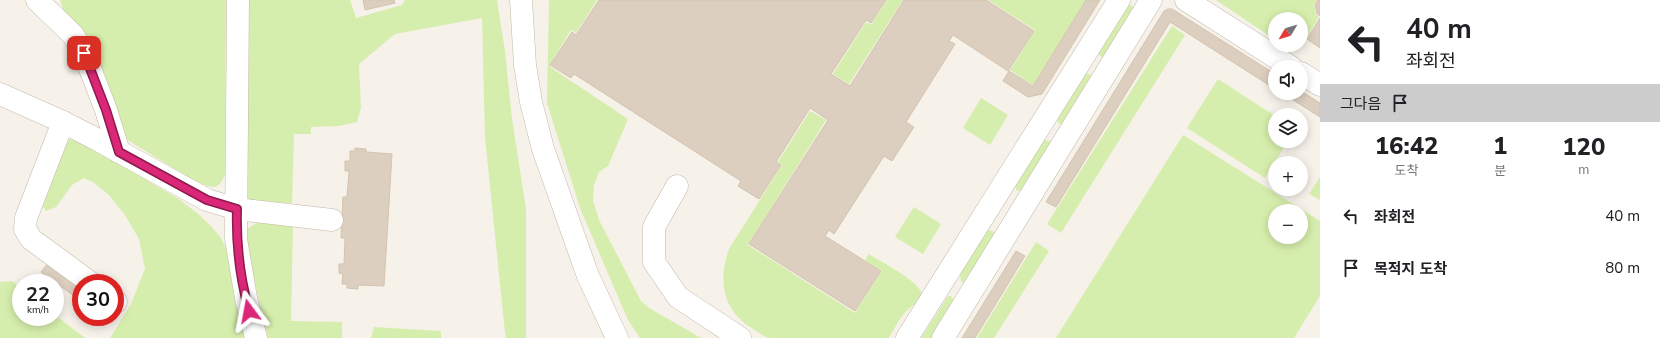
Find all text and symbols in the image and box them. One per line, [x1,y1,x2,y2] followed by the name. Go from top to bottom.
[1406,10,1472,48] text: 40 m
[1268,12,1308,52] north arrow
[1268,12,1308,244] map controls
[1340,16,1392,68] icon: left
[67,36,101,70] pin
[73,42,95,64] icon: arrive
[1406,49,1456,73] text: 좌회전
[1268,60,1308,100] button: sound
[1389,92,1411,114] icon: arrive
[1340,94,1381,114] text: 그다음
[1268,108,1308,148] button: layers
[1375,130,1438,162] text: 16:42
[1493,130,1508,162] text: 1
[1562,131,1605,163] text: 120
[1268,156,1308,196] button: +
[1578,161,1589,179] text: m
[1395,162,1419,180] text: 도착
[1494,162,1506,180] text: 분
[1268,204,1308,244] button: −
[1340,205,1362,227] icon: left
[1605,206,1640,226] text: 40 m
[1374,207,1415,227] text: 좌회전
[1340,257,1362,279] icon: arrive
[1605,258,1640,278] text: 80 m
[1374,259,1447,279] text: 목적지 도착
[72,274,124,326] speed limit sign: 30
[26,281,50,308] text: 22
[228,290,270,332] position arrow
[27,303,49,317] text: km/h

